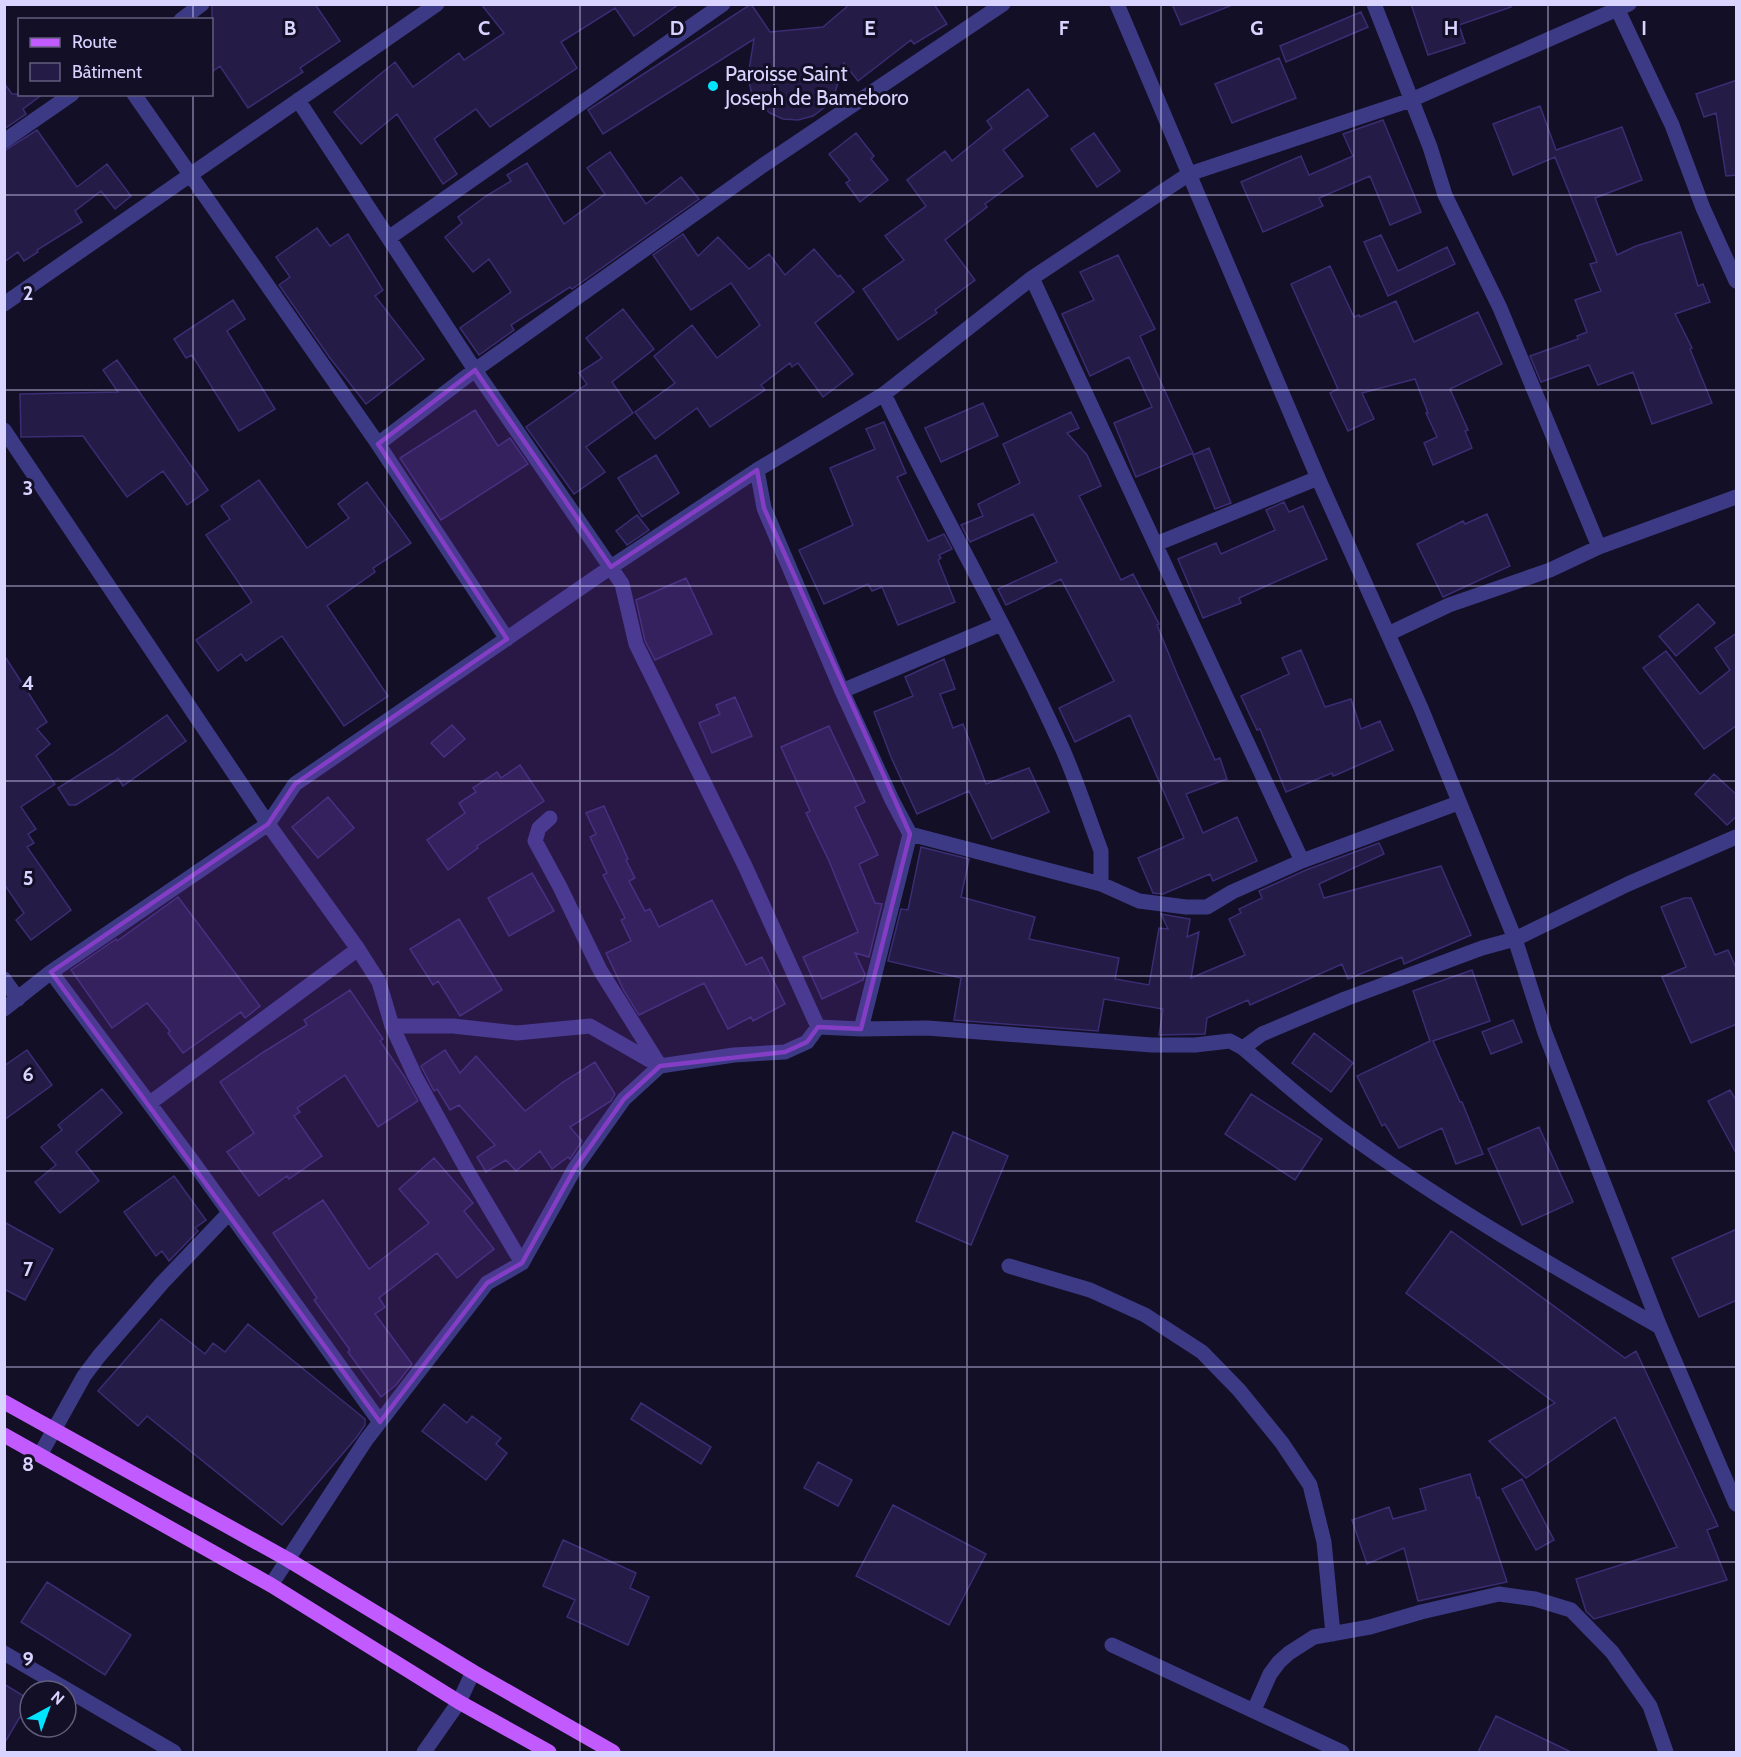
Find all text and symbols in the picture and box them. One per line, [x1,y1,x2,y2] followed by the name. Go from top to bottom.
[284,16,296,40] text: B
[478,16,490,40] text: C
[670,16,684,40] text: D
[864,16,876,40] text: E
[1059,16,1070,40] text: F
[1250,16,1264,40] text: G
[1444,16,1458,40] text: H
[1641,16,1647,40] text: I
[18,18,213,96] legend
[72,31,117,53] text: Route
[72,61,142,83] text: Bâtiment
[724,61,909,110] place label: Paroisse Saint Joseph de Bameboro
[706,79,720,93] marker: Paroisse Saint Joseph de Bameboro
[23,281,33,305] text: 2
[23,476,33,500] text: 3
[22,671,34,695] text: 4
[23,866,33,890] text: 5
[22,1062,34,1086] text: 6
[23,1257,34,1281] text: 7
[22,1452,34,1476] text: 8
[22,1647,34,1671] text: 9
[18,1679,78,1739] north arrow
[47,1687,68,1709] text: N

